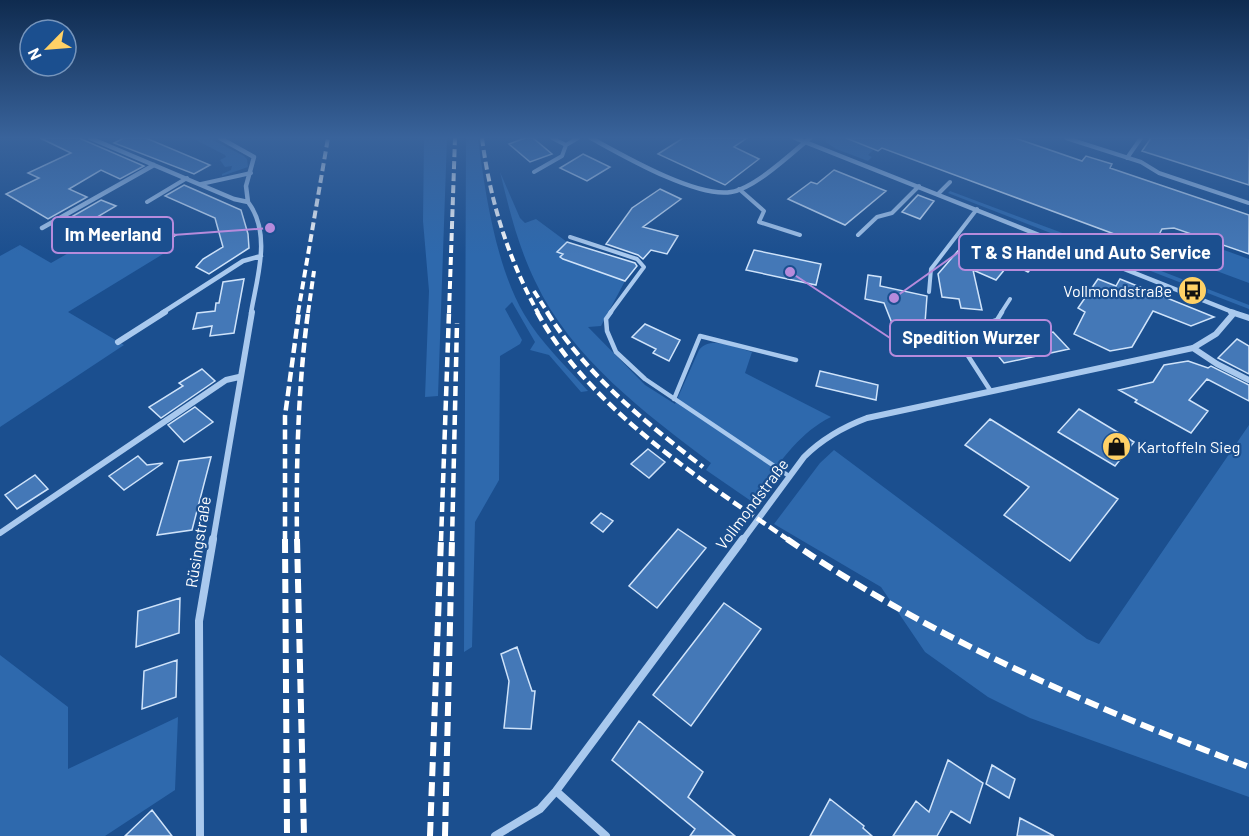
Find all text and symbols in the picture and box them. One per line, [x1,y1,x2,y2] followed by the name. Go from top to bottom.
[18,18,78,78] north arrow
[23,46,45,63] text: N
[52,217,173,253] callout: Im Meerland
[65,223,161,245] text: Im Meerland
[959,234,1223,270] callout: T & S Handel und Auto Service
[971,241,1211,263] text: T & S Handel und Auto Service
[1177,275,1209,307] bus stop icon: Vollmondstraße
[1063,281,1172,300] place label: Vollmondstraße
[890,320,1051,356] callout: Spedition Wurzer
[902,326,1040,348] text: Spedition Wurzer
[1100,431,1132,463] shop icon: Kartoffeln Sieg
[1137,437,1240,456] place label: Kartoffeln Sieg
[711,455,792,553] street label: Vollmondstraße
[181,495,214,589] street label: Rüsingstraße

